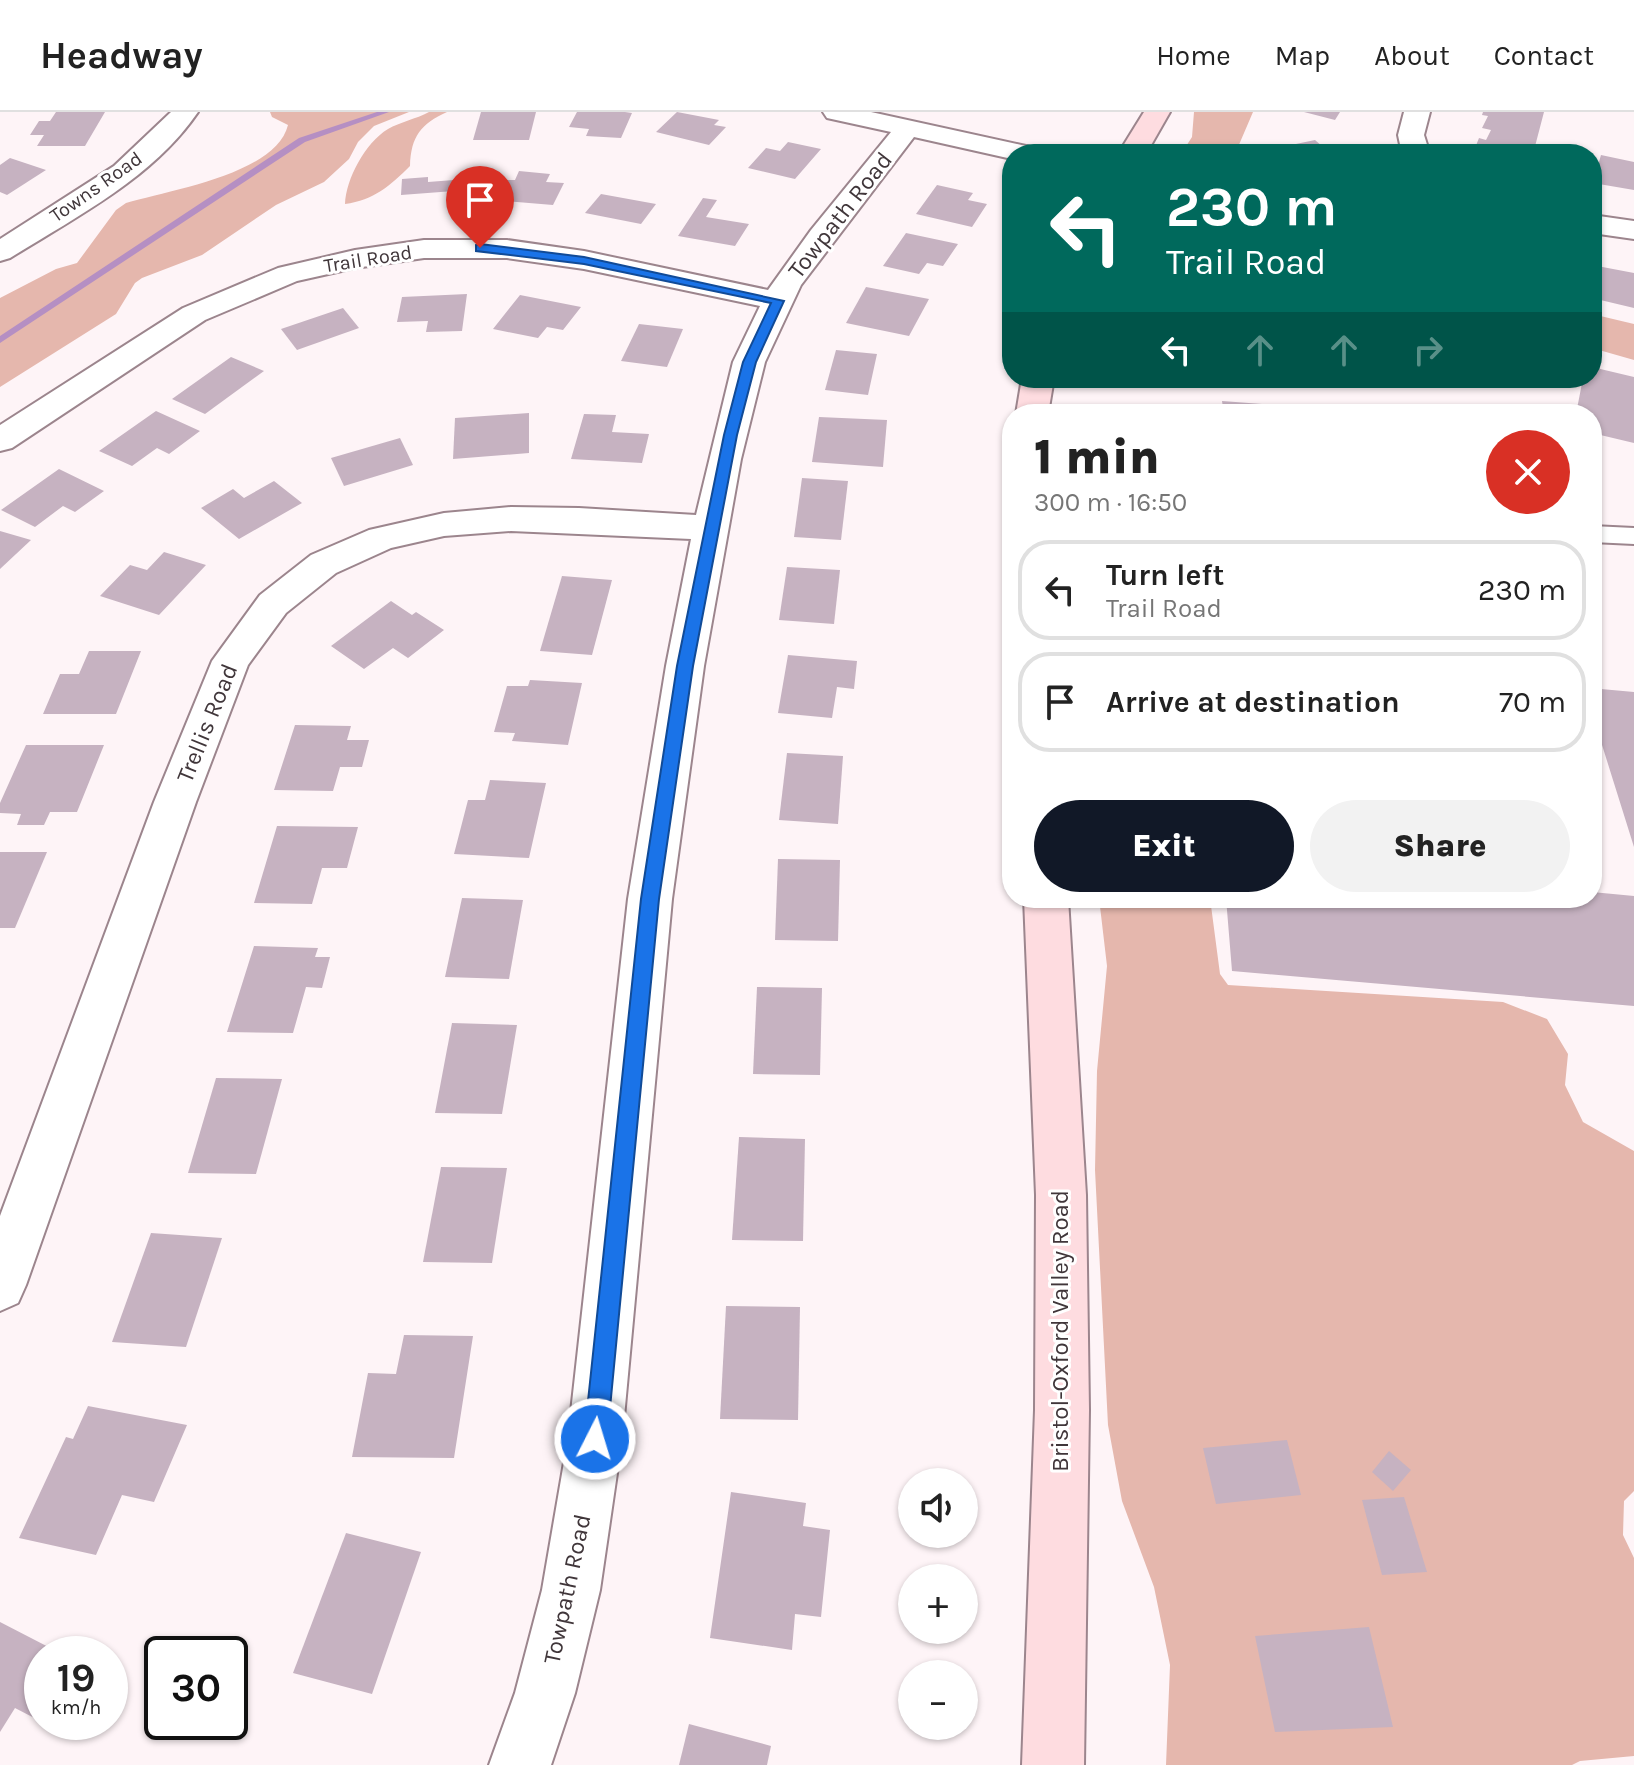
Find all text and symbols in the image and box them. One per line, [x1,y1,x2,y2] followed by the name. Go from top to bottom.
[40,33,203,78] text: Headway
[1156,39,1231,72] text: Home
[1275,39,1330,72] text: Map
[1374,39,1450,72] text: About
[1494,39,1594,72] text: Contact
[782,146,898,284] street label: Towpath Road
[45,147,147,227] street label: Towns Road
[446,166,514,248] pin
[1166,174,1337,239] text: 230 m
[1034,176,1138,280] icon: left
[458,178,502,222] icon: arrive
[322,241,414,277] street label: Trail Road
[1166,241,1326,283] text: Trail Road
[1154,328,1198,372] icon: left
[1238,328,1282,372] icon: ahead
[1322,328,1366,372] icon: ahead
[1406,328,1450,372] icon: right
[1034,429,1160,485] text: 1 min
[1486,430,1570,514] button: close
[1034,487,1187,518] text: 300 m · 16:50
[1106,557,1224,593] text: Turn left
[1038,568,1082,612] icon: left
[1478,572,1566,608] text: 230 m
[1106,593,1222,624] text: Trail Road
[171,660,243,786] street label: Trellis Road
[1038,680,1082,724] icon: arrive
[1106,684,1400,720] text: Arrive at destination
[1499,684,1566,720] text: 70 m
[1034,800,1294,892] button: Exit
[1310,800,1570,892] button: Share
[1046,1190,1074,1472] street label: Bristol-Oxford Valley Road
[553,1397,637,1481] position arrow
[898,1468,978,1740] map controls
[898,1468,978,1548] button: sound
[537,1512,597,1666] street label: Towpath Road
[898,1564,978,1644] button: +
[144,1636,248,1740] speed limit sign: 30
[57,1654,95,1701] text: 19
[898,1660,978,1740] button: −
[51,1696,101,1719] text: km/h

